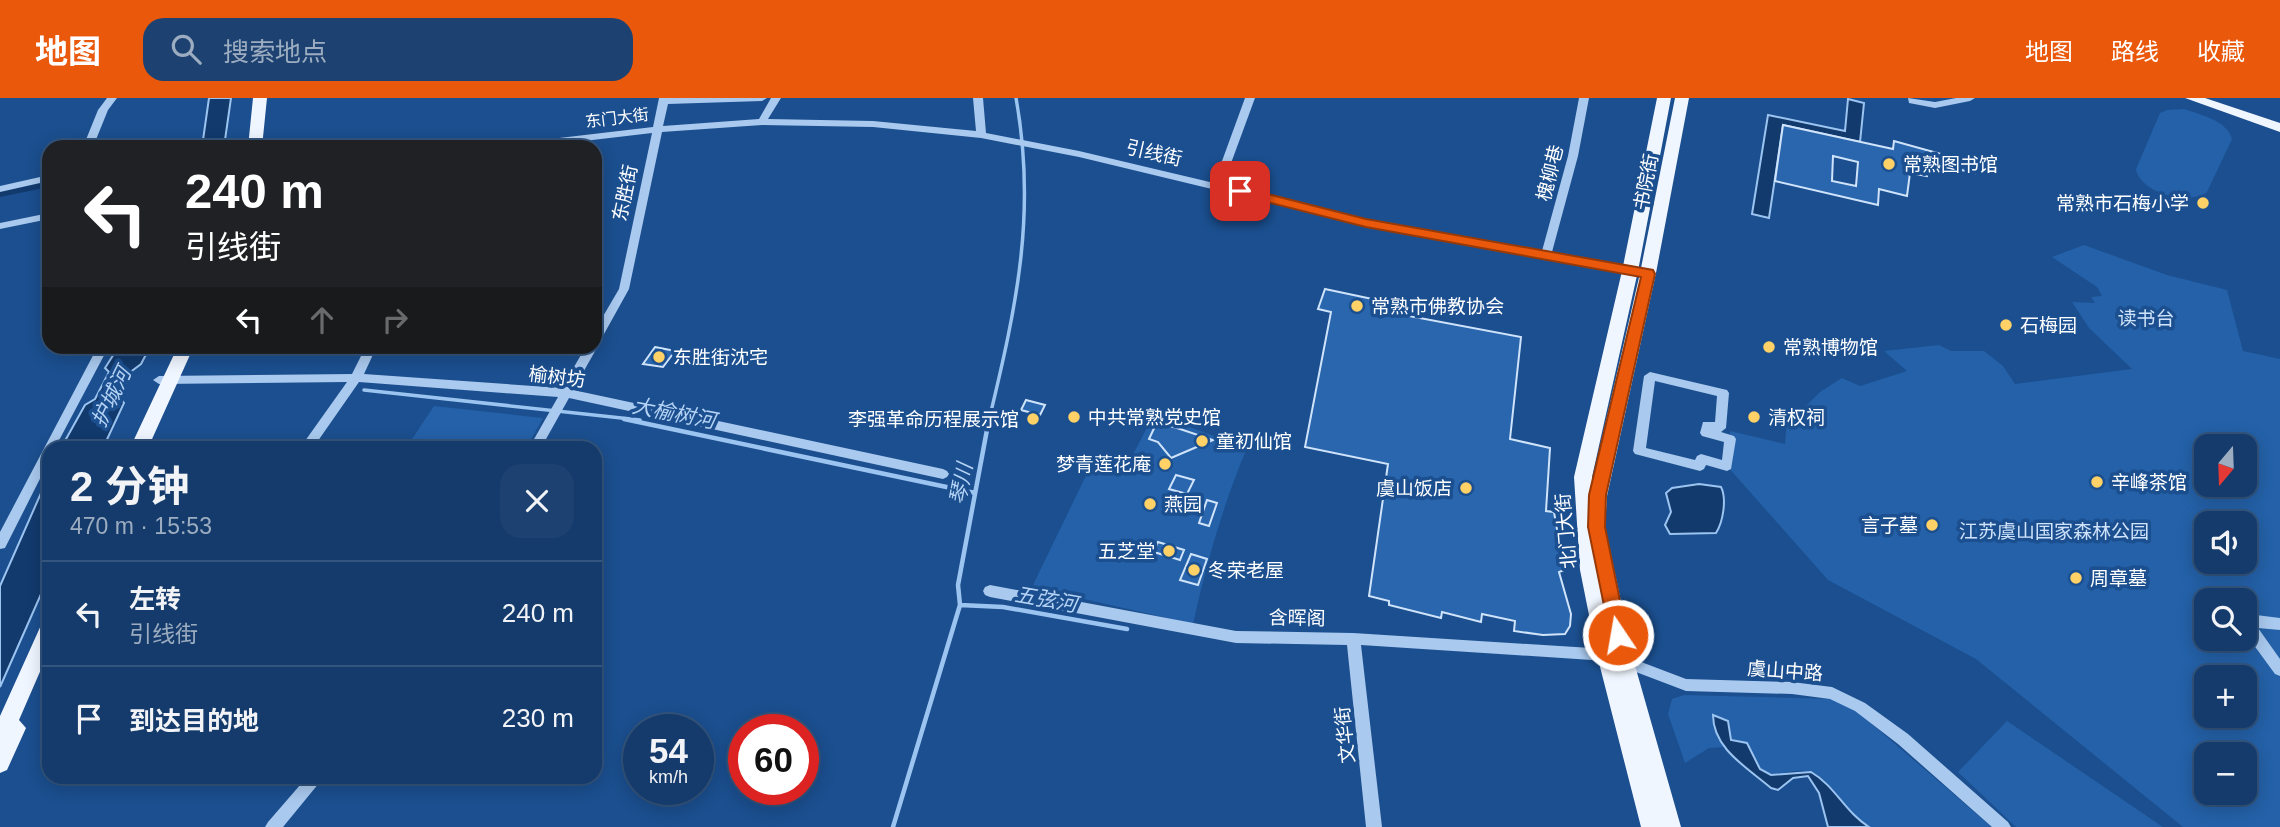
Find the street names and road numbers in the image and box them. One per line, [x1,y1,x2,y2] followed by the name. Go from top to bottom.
[584,106,650,130] street label: 东门大街
[1124,136,1184,170] street label: 引线街
[1533,143,1567,203] street label: 槐柳巷
[1630,152,1662,212] street label: 书院街
[609,163,641,223] street label: 东胜街
[527,363,587,391] street label: 榆树坊
[1552,492,1580,570] street label: 北门大街
[1268,607,1326,629] street label: 含晖阁
[1746,658,1824,684] street label: 虞山中路
[1332,706,1358,764] street label: 文华街

